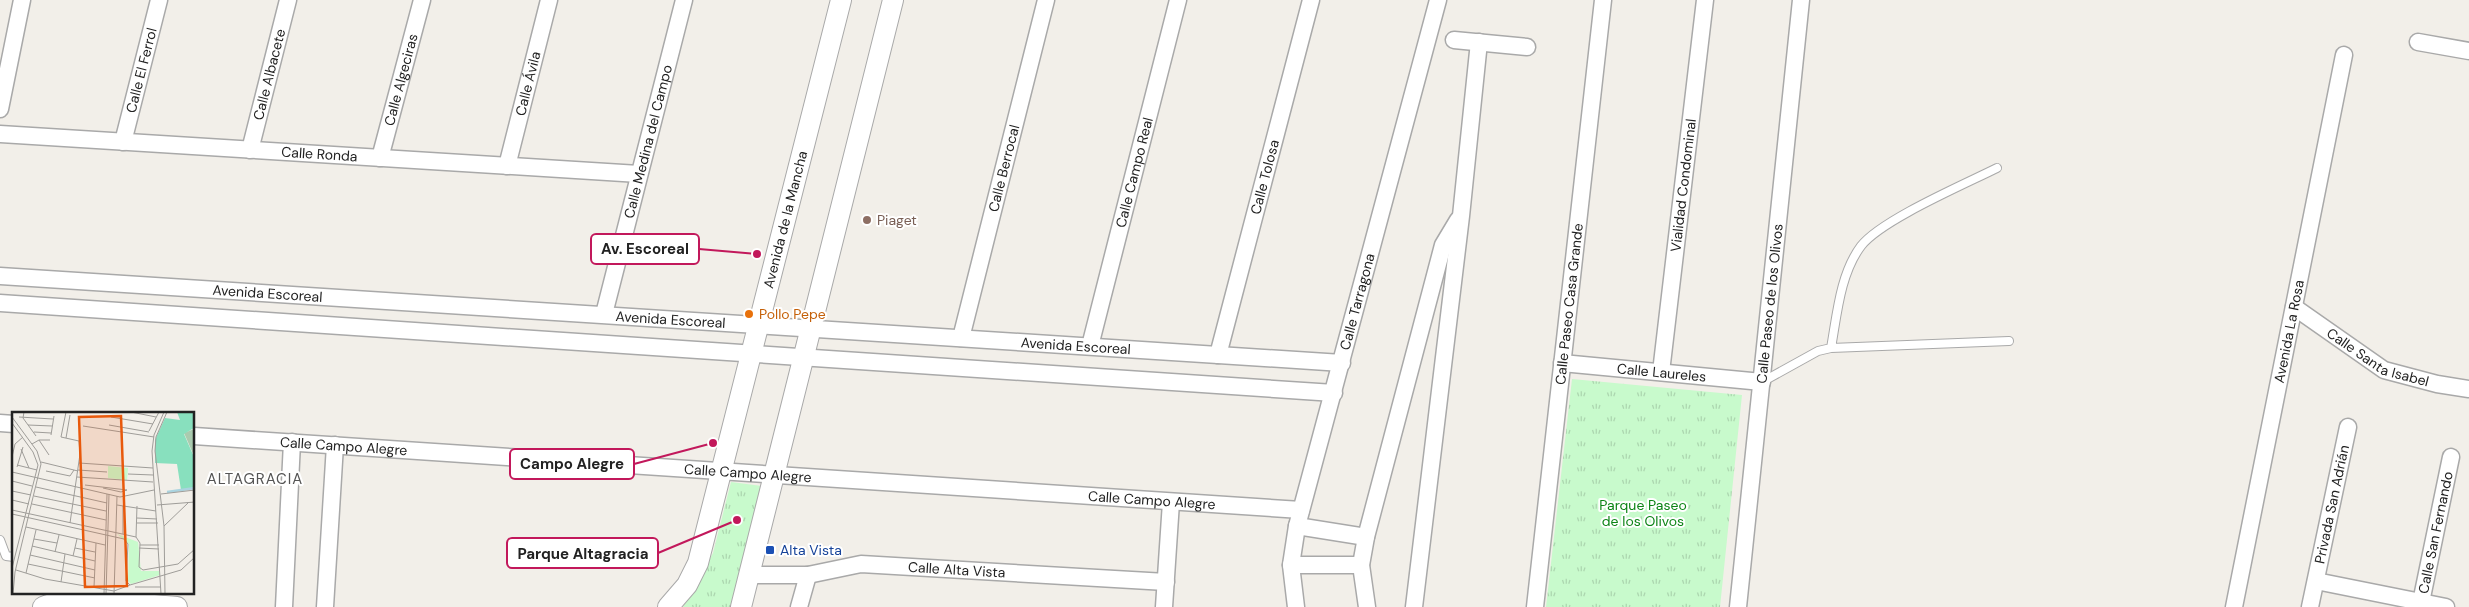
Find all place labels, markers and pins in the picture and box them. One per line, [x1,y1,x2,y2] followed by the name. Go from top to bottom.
[877,211,917,229] place label: Piaget
[861,214,873,226] marker: Piaget
[591,234,699,264] callout: Av. Escoreal
[759,305,826,323] place label: Pollo Pepe
[743,308,755,320] marker: Pollo Pepe
[510,449,634,479] callout: Campo Alegre
[507,538,658,568] callout: Parque Altagracia
[780,541,842,559] place label: Alta Vista
[764,544,776,556] marker: Alta Vista

